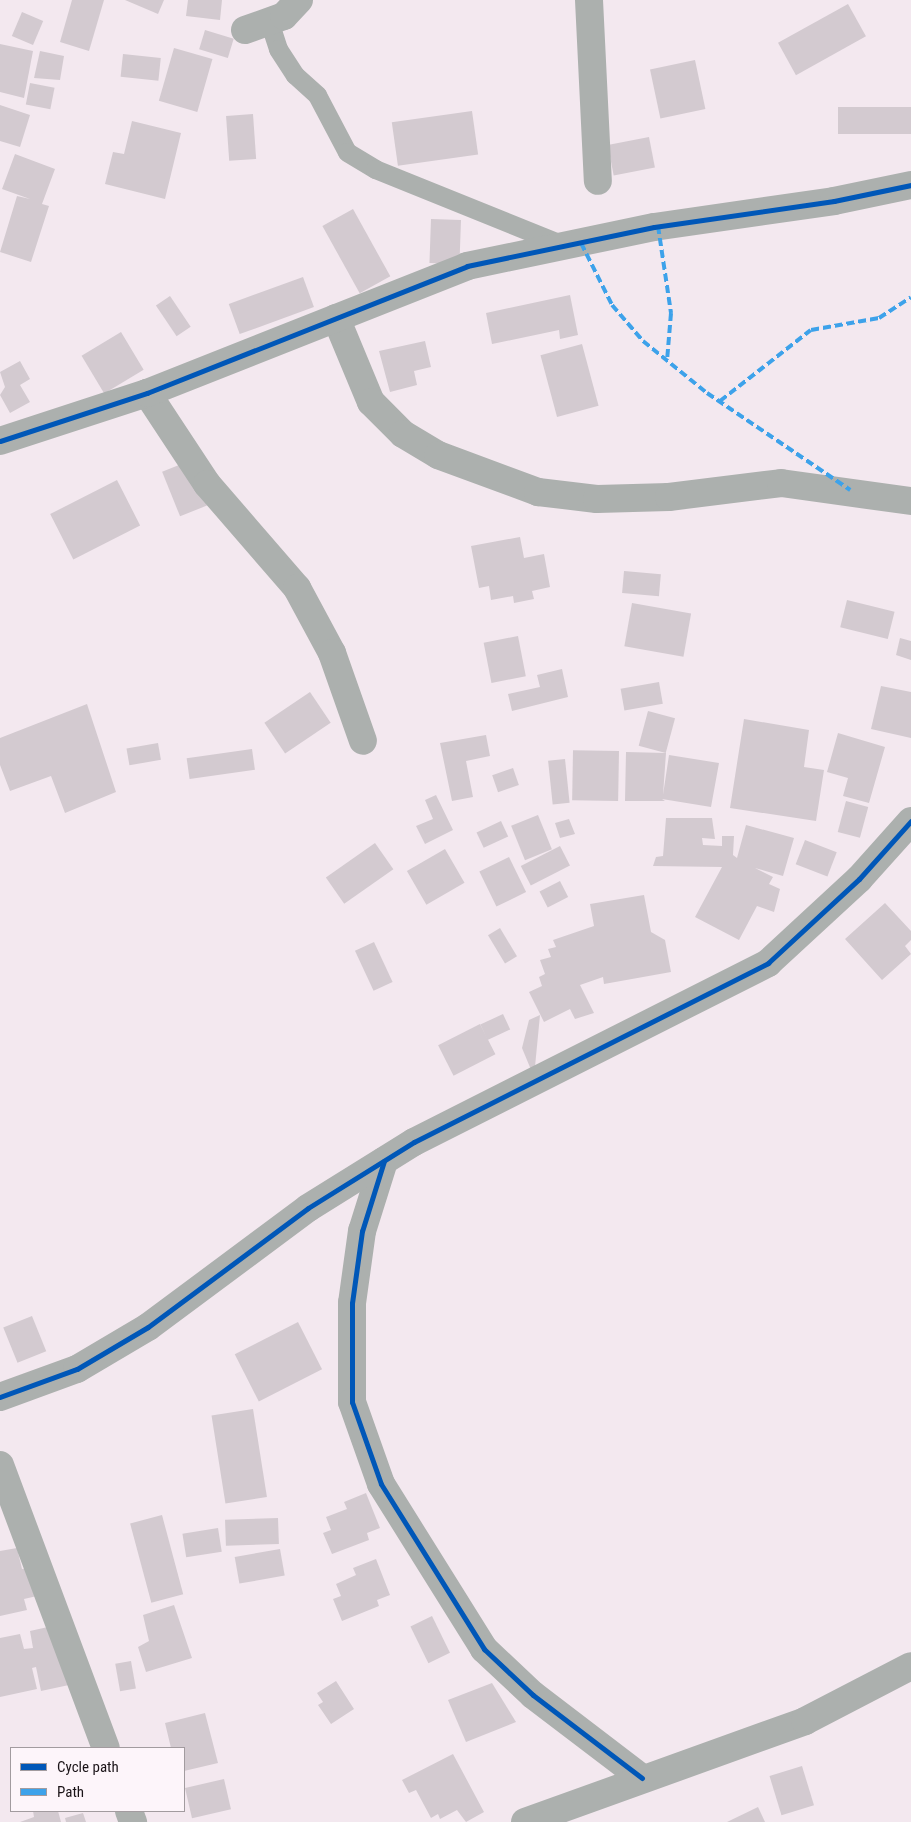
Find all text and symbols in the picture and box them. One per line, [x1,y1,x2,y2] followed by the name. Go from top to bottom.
[10,1747,185,1812] legend
[57,1758,119,1776] text: Cycle path
[57,1783,84,1801] text: Path

